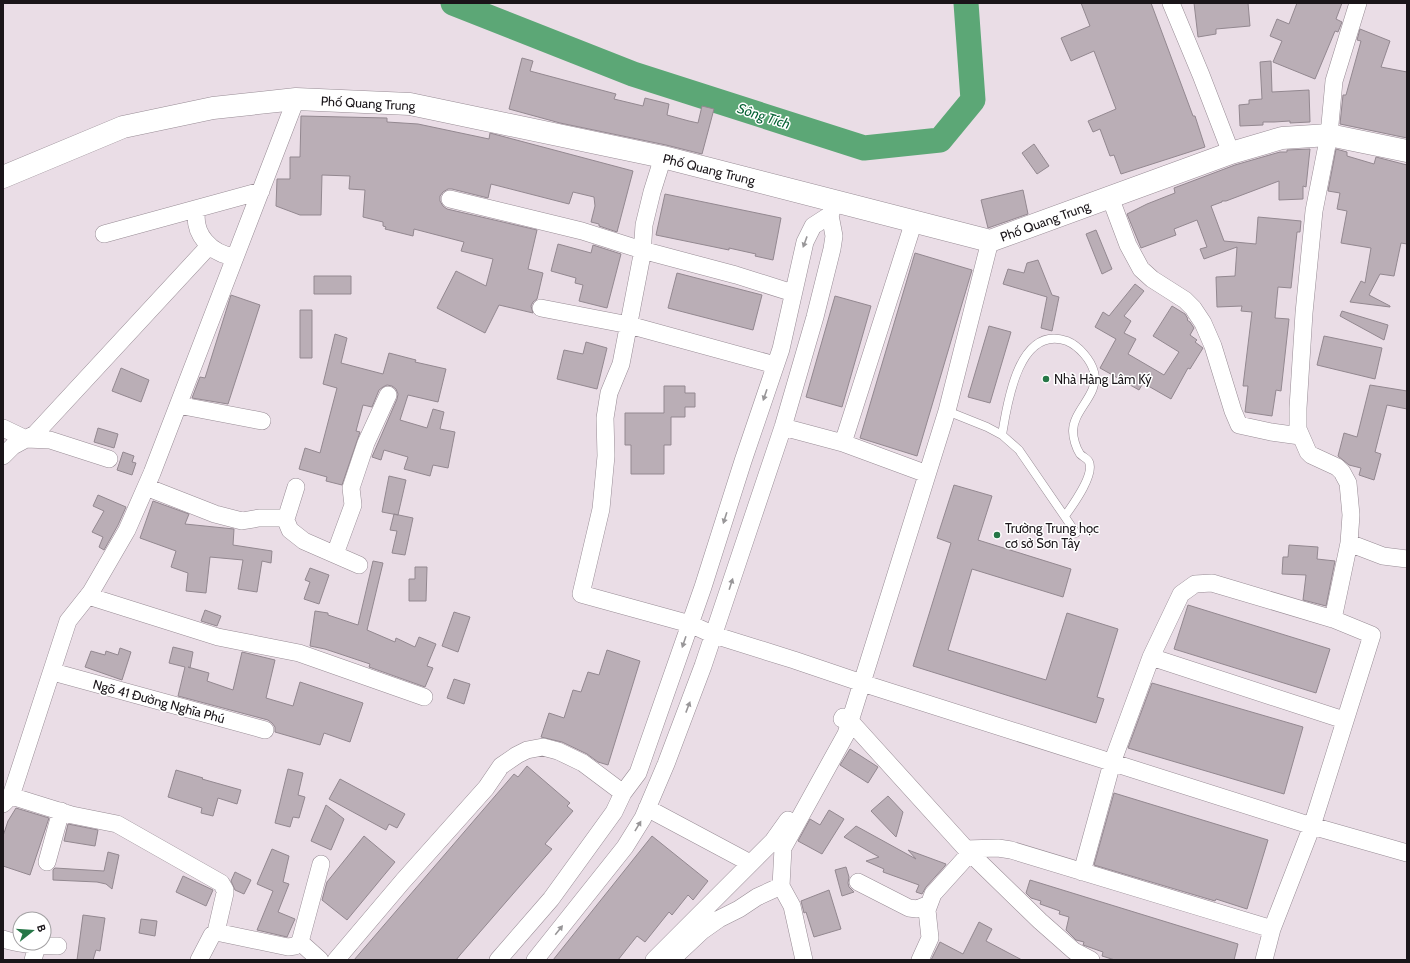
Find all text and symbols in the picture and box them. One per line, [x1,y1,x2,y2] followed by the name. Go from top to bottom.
[320,93,416,113] street label: Phố Quang Trung
[735,99,793,133] water label: Sông Tích
[661,150,757,188] street label: Phố Quang Trung
[998,197,1093,245] street label: Phố Quang Trung
[802,237,808,249] one-way arrow
[1054,371,1152,387] place label: Nhà Hàng Lâm Ký
[1041,374,1051,384] marker: Nhà Hàng Lâm Ký
[762,389,768,401] one-way arrow
[721,513,727,525] one-way arrow
[1005,520,1099,551] place label: Trường Trung học cơ sở Sơn Tây
[992,530,1002,540] marker: Trường Trung học cơ sở Sơn Tây
[728,577,734,589] one-way arrow
[681,636,687,648] one-way arrow
[91,676,227,726] street label: Ngõ 41 Đường Nghĩa Phú
[686,700,692,712] one-way arrow
[634,821,642,831] one-way arrow
[12,911,52,951] north arrow
[34,923,49,934] text: B
[555,924,564,935] one-way arrow

